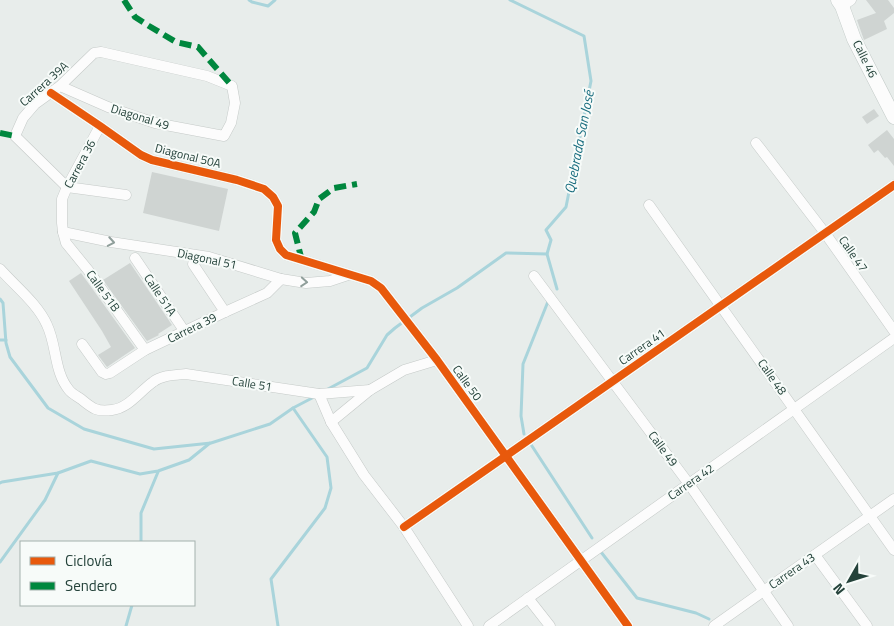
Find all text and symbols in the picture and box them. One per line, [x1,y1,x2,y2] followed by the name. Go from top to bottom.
[848,37,883,81] street label: Calle 46
[15,56,72,111] street label: Carrera 39A
[558,87,599,195] water label: Quebrada San José
[109,99,172,134] street label: Diagonal 49
[59,136,101,192] street label: Carrera 36
[153,138,223,173] street label: Diagonal 50A
[834,232,873,276] street label: Calle 47
[107,236,115,247] one-way arrow
[176,243,239,274] street label: Diagonal 51
[82,266,125,316] street label: Calle 51B
[139,270,182,320] street label: Calle 51A
[300,276,308,287] one-way arrow
[164,307,220,348] street label: Carrera 39
[615,324,669,370] street label: Carrera 41
[753,355,792,399] street label: Calle 48
[448,361,487,405] street label: Calle 50
[231,371,273,396] street label: Calle 51
[644,427,683,471] street label: Calle 49
[664,459,718,505] street label: Carrera 42
[20,541,195,606] legend
[765,548,819,594] street label: Carrera 43
[65,549,113,572] text: Ciclovía
[824,556,874,606] north arrow
[65,574,117,597] text: Sendero
[827,579,850,600] text: N

